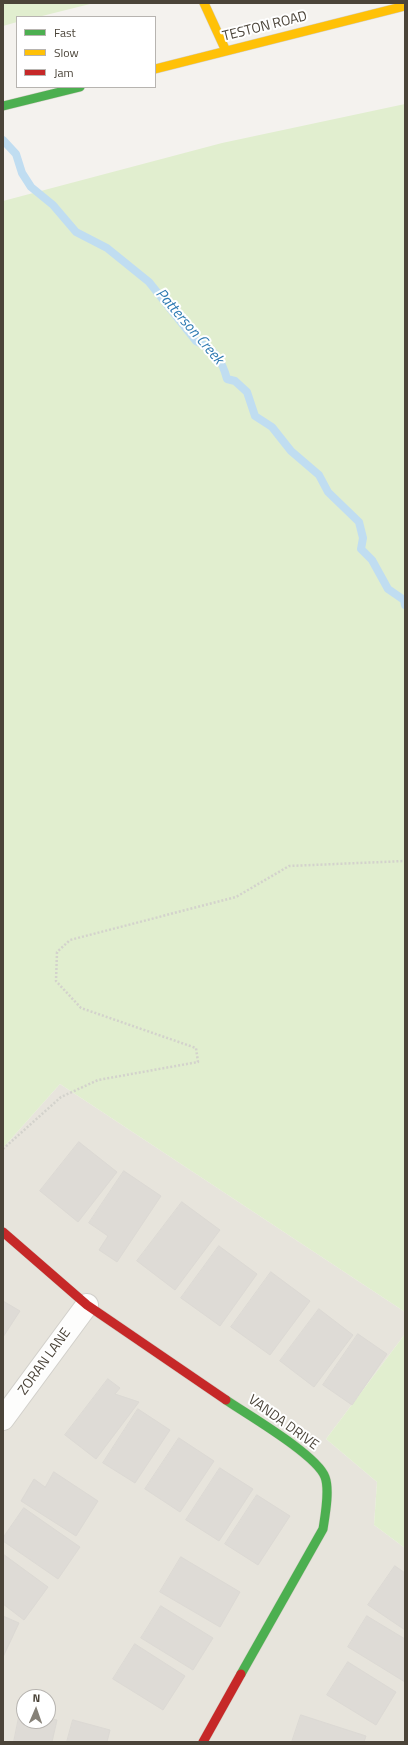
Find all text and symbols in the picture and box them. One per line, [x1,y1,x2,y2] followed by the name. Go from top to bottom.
[221,8,309,46] street label: TESTON ROAD
[16,16,156,88] legend
[54,23,76,42] text: Fast
[54,43,79,62] text: Slow
[54,63,74,82] text: Jam
[151,286,227,368] water label: Patterson Creek
[15,1325,75,1399] street label: ZORAN LANE
[245,1392,321,1454] street label: VANDA DRIVE
[16,1689,56,1729] north arrow
[32,1690,40,1706] text: N

